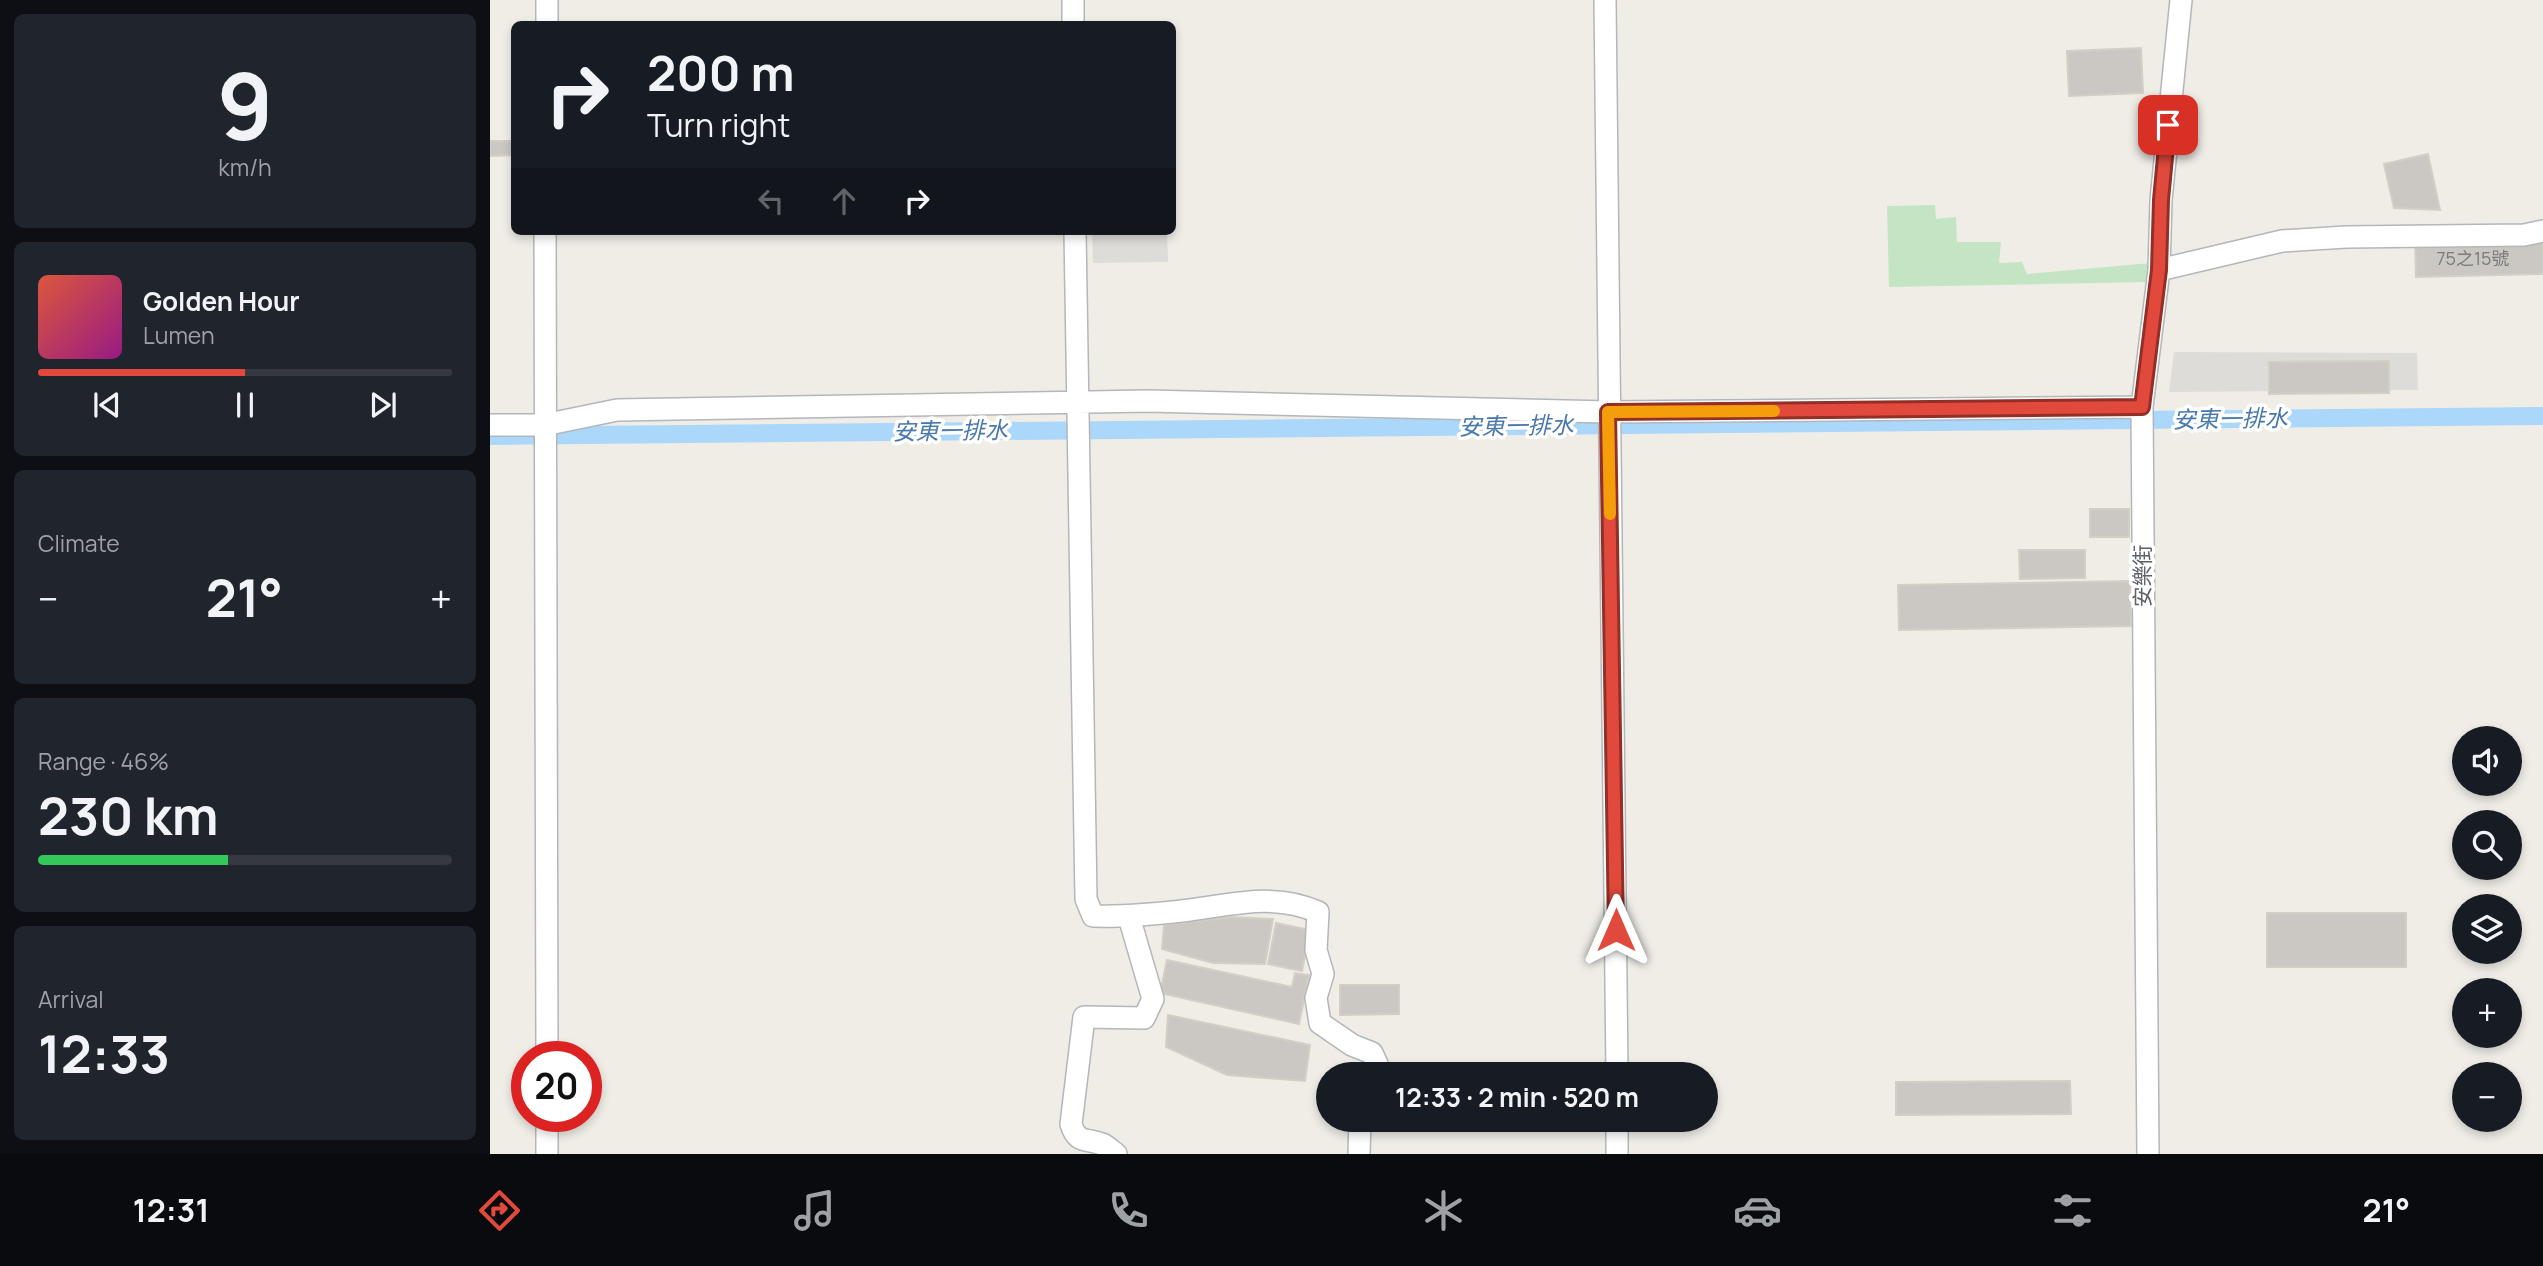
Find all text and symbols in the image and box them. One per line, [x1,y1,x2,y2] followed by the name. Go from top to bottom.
[647,39,795,106] text: 200 m
[217,43,273,167] text: 9
[532,49,623,140] icon: right
[2138,95,2198,155] pin
[647,103,790,147] text: Turn right
[2149,106,2187,144] icon: arrive
[218,151,272,183] text: km/h
[752,182,790,220] icon: left
[825,182,863,220] icon: ahead
[898,182,936,220] icon: right
[2437,246,2509,270] house number: 75之15號
[143,283,300,319] text: Golden Hour
[143,319,215,351] text: Lumen
[88,386,126,424] icon: previous
[226,386,264,424] icon: pause
[364,386,402,424] icon: next
[2172,401,2289,435] water label: 安東一排水
[1458,408,1575,442] water label: 安東一排水
[892,413,1009,447] water label: 安東一排水
[38,527,120,559] text: Climate
[2128,545,2156,608] street label: 安樂街
[206,562,283,633] text: 21°
[38,572,59,624] text: −
[430,572,452,624] text: +
[2452,726,2522,1132] map controls
[2452,726,2522,796] button: sound
[38,745,169,777] text: Range · 46%
[38,780,219,851] text: 230 km
[2452,810,2522,880] button: search
[1579,893,1653,967] position arrow
[2452,894,2522,964] button: layers
[2452,978,2522,1048] button: +
[38,983,104,1015] text: Arrival
[38,1018,170,1089] text: 12:33
[511,1041,602,1132] speed limit sign: 20
[2452,1062,2522,1132] button: −
[1395,1079,1639,1115] text: 12:33 · 2 min · 520 m
[475,1186,524,1235] icon: directions
[790,1186,839,1235] icon: music
[1104,1186,1153,1235] icon: phone
[1419,1186,1468,1235] icon: climate
[1733,1186,1782,1235] icon: car
[2048,1186,2097,1235] icon: filters
[133,1188,209,1232] text: 12:31
[2363,1188,2410,1232] text: 21°

